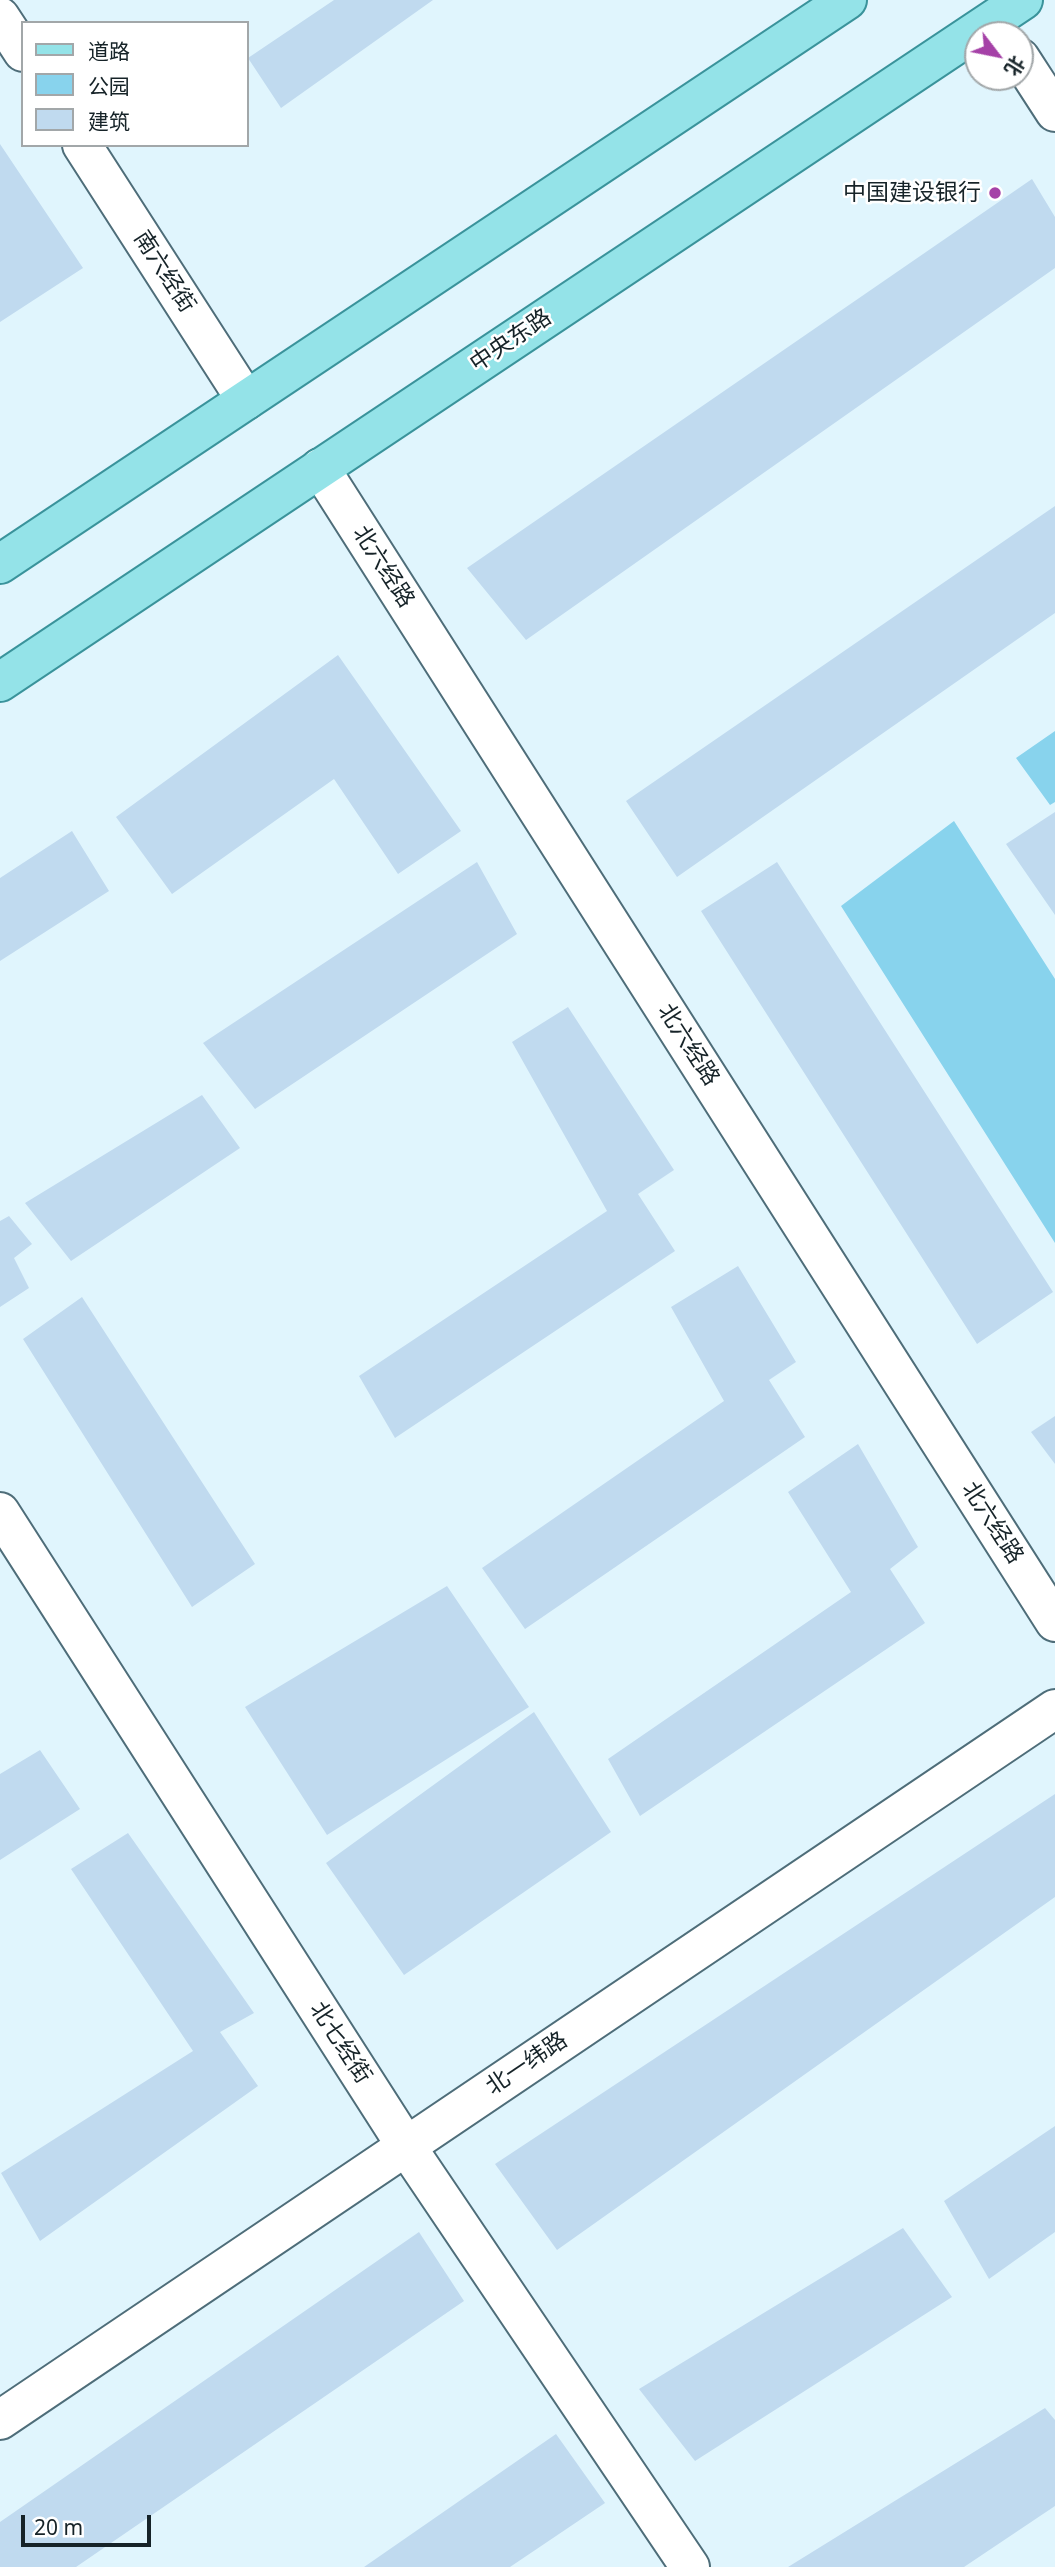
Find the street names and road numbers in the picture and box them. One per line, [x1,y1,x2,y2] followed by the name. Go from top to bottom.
[127,226,201,318] street label: 南六经街
[465,304,557,378] street label: 中央东路
[346,521,420,613] street label: 北六经路
[651,999,725,1091] street label: 北六经路
[955,1477,1029,1569] street label: 北六经路
[303,1997,377,2089] street label: 北七经街
[481,2027,573,2101] street label: 北一纬路

